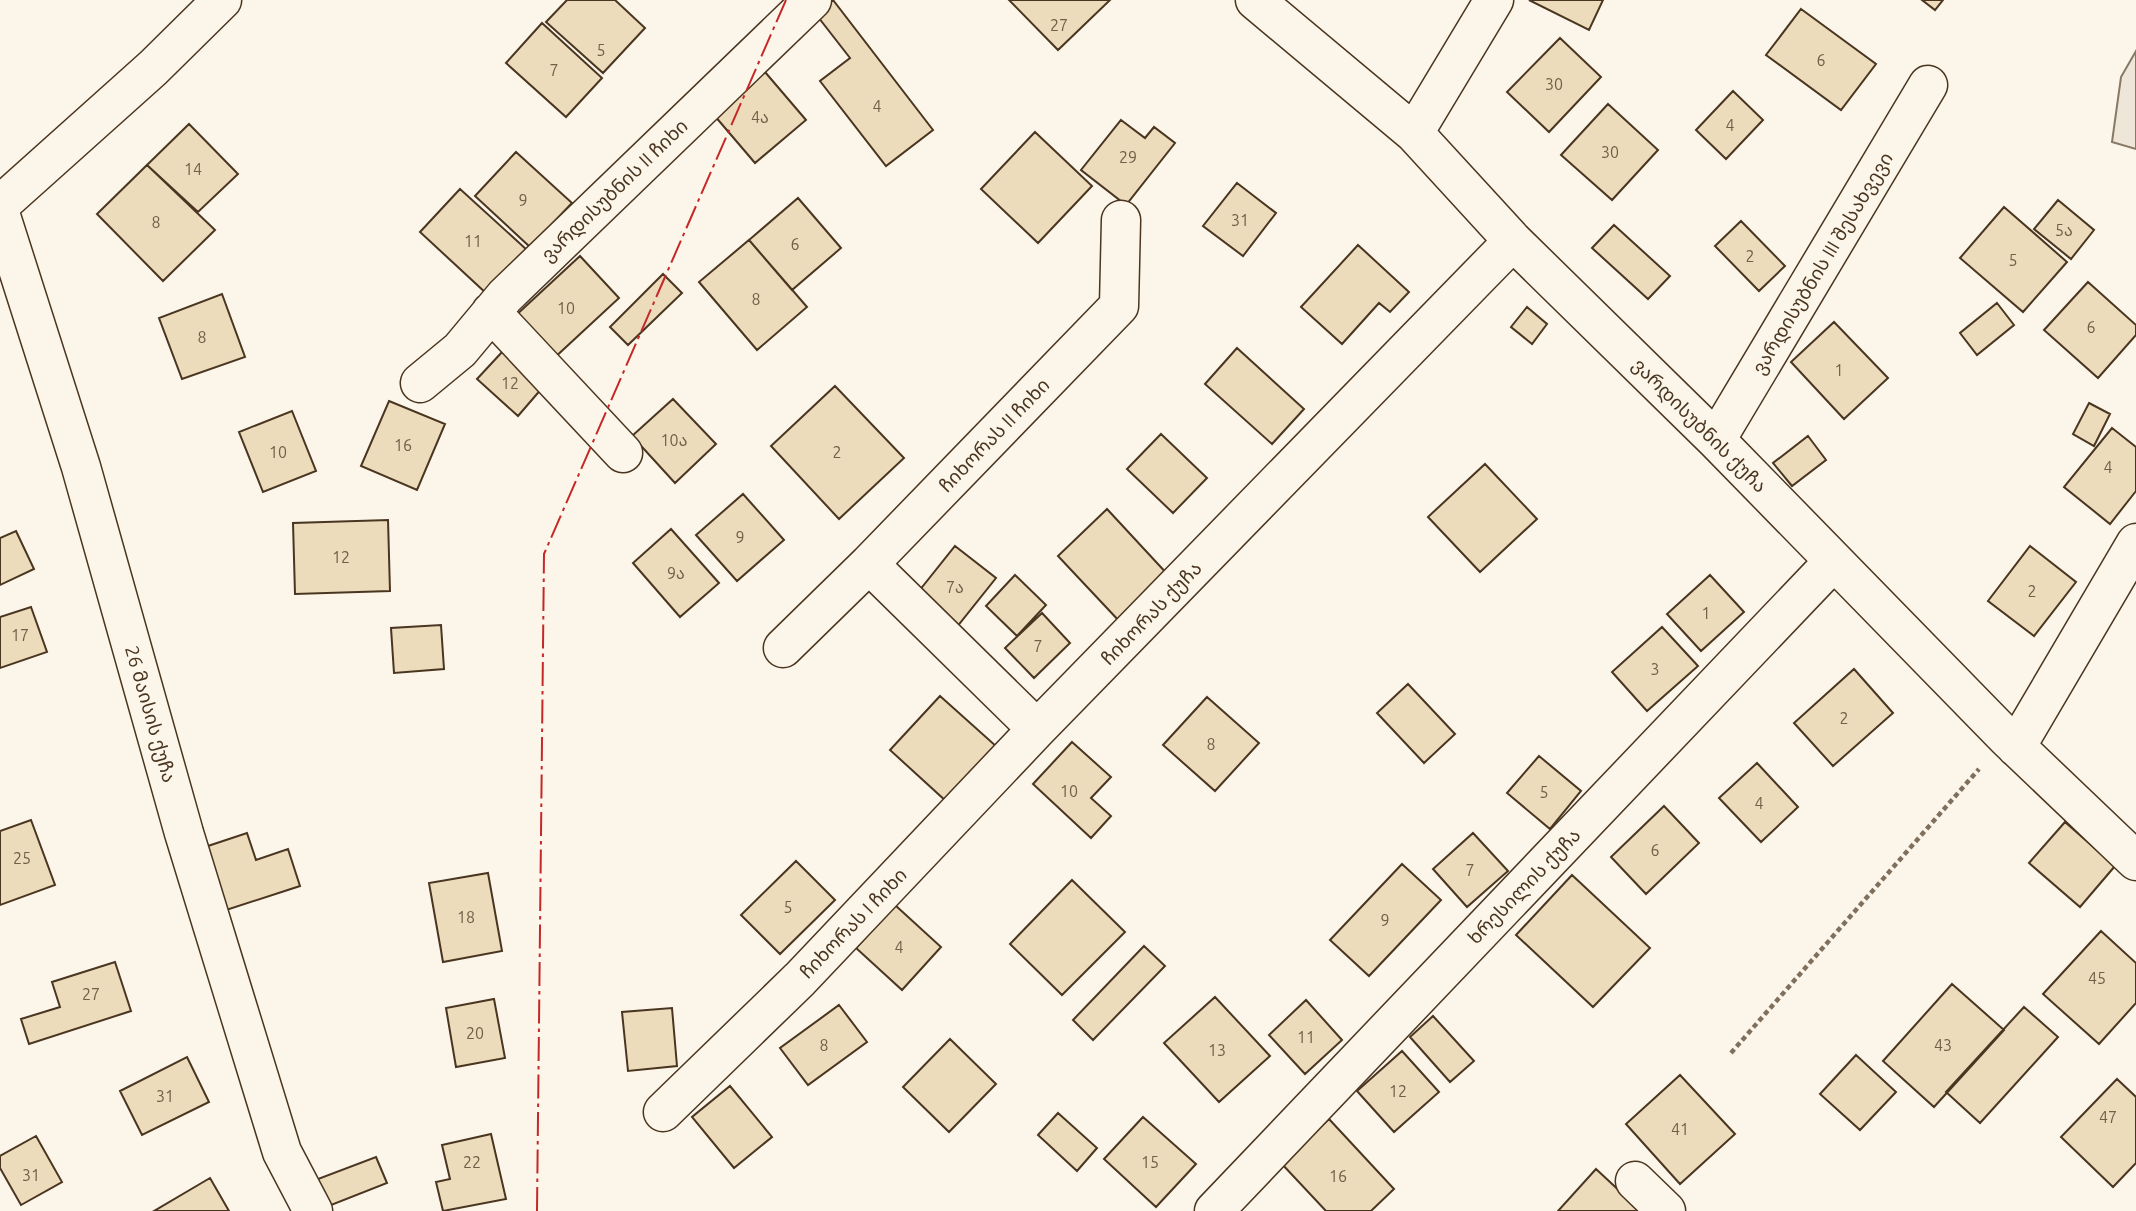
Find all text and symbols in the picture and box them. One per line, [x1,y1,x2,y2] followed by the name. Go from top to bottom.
[1050,16,1068,34] house number: 27
[596,41,606,59] house number: 5
[1816,51,1826,69] house number: 6
[549,61,559,79] house number: 7
[1545,75,1563,93] house number: 30
[872,97,882,115] house number: 4
[751,108,769,126] house number: 4ა
[536,114,693,267] street label: ვარდისუბნის II ჩიხი
[1725,116,1735,134] house number: 4
[1601,143,1619,161] house number: 30
[1119,148,1137,166] house number: 29
[1747,148,1899,379] street label: ვარდისუბნის III შესახვევი
[184,160,202,178] house number: 14
[518,191,528,209] house number: 9
[1231,211,1249,229] house number: 31
[151,213,161,231] house number: 8
[2055,221,2073,239] house number: 5ა
[464,232,482,250] house number: 11
[790,235,800,253] house number: 6
[1745,247,1755,265] house number: 2
[2008,251,2018,269] house number: 5
[751,290,761,308] house number: 8
[557,299,575,317] house number: 10
[2086,318,2096,336] house number: 6
[197,328,207,346] house number: 8
[1627,353,1772,498] street label: ვარდისუბნის ქუჩა
[1834,361,1844,379] house number: 1
[501,374,519,392] house number: 12
[934,374,1054,496] street label: ჩიხორას II ჩიხი
[661,431,687,449] house number: 10ა
[394,436,412,454] house number: 16
[269,443,287,461] house number: 10
[832,443,842,461] house number: 2
[2103,458,2113,476] house number: 4
[735,528,745,546] house number: 9
[332,548,350,566] house number: 12
[1096,557,1206,670] street label: ჩიხორას ქუჩა
[667,564,685,582] house number: 9ა
[946,578,964,596] house number: 7ა
[2027,582,2037,600] house number: 2
[1701,604,1711,622] house number: 1
[11,626,29,644] house number: 17
[1033,637,1043,655] house number: 7
[120,643,181,785] street label: 26 მაისის ქუჩა
[1650,660,1660,678] house number: 3
[1839,709,1849,727] house number: 2
[1206,735,1216,753] house number: 8
[1060,782,1078,800] house number: 10
[1539,783,1549,801] house number: 5
[1754,794,1764,812] house number: 4
[1463,824,1586,950] street label: ხრესილის ქუჩა
[1650,841,1660,859] house number: 6
[13,849,31,867] house number: 25
[1465,861,1475,879] house number: 7
[795,863,911,983] street label: ჩიხორას I ჩიხი
[783,898,793,916] house number: 5
[457,908,475,926] house number: 18
[1380,911,1390,929] house number: 9
[894,938,904,956] house number: 4
[2088,969,2106,987] house number: 45
[82,985,100,1003] house number: 27
[466,1024,484,1042] house number: 20
[1297,1028,1315,1046] house number: 11
[819,1036,829,1054] house number: 8
[1934,1036,1952,1054] house number: 43
[1208,1041,1226,1059] house number: 13
[1389,1082,1407,1100] house number: 12
[156,1087,174,1105] house number: 31
[2099,1108,2117,1126] house number: 47
[1671,1120,1689,1138] house number: 41
[463,1153,481,1171] house number: 22
[1141,1153,1159,1171] house number: 15
[22,1166,40,1184] house number: 31
[1329,1167,1347,1185] house number: 16

